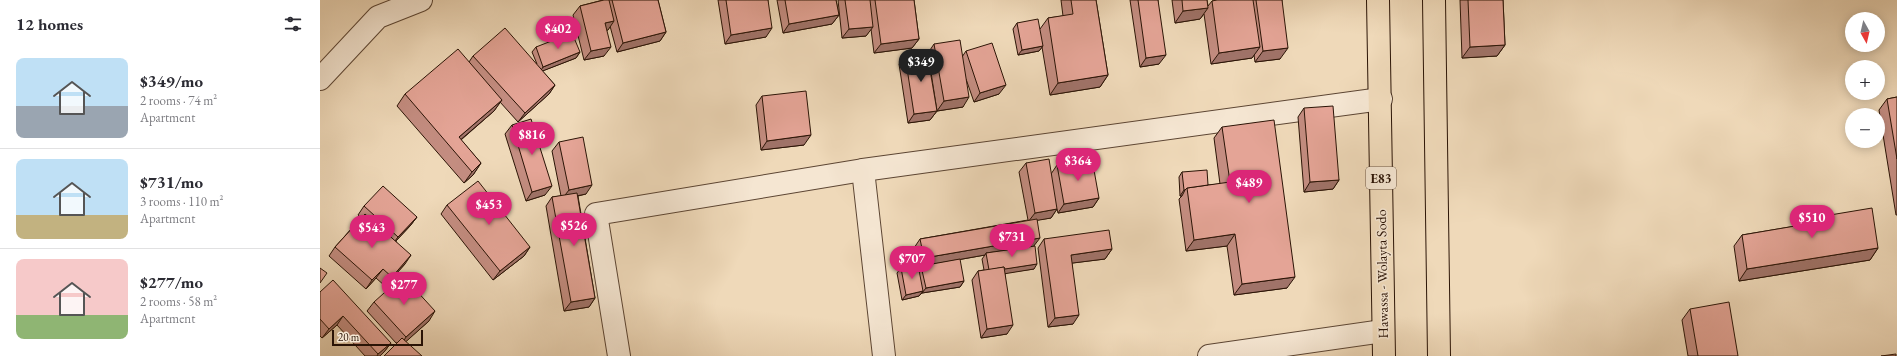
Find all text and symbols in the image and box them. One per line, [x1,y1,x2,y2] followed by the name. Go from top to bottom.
[1845,12,1885,52] north arrow
[1845,12,1885,148] map controls
[16,13,83,35] text: 12 homes
[282,13,304,35] icon: filters
[534,16,582,50] pin: $402
[545,20,571,37] text: $402
[897,49,945,83] pin: $349
[908,53,934,70] text: $349
[1845,60,1885,100] button: +
[140,70,203,92] text: $349/mo
[48,74,96,122] icon: home
[140,92,217,109] text: 2 rooms · 74 m²
[1845,108,1885,148] button: −
[140,109,195,126] text: Apartment
[508,122,556,156] pin: $816
[519,126,545,143] text: $816
[1054,148,1102,182] pin: $364
[1065,152,1091,169] text: $364
[1366,167,1396,189] road number: E83
[1225,170,1273,204] pin: $489
[140,171,203,193] text: $731/mo
[1236,174,1262,191] text: $489
[48,175,96,223] icon: home
[465,192,513,226] pin: $453
[140,193,224,210] text: 3 rooms · 110 m²
[476,196,502,213] text: $453
[1788,205,1836,239] pin: $510
[1372,209,1392,339] street label: Hawassa - Wolayta Sodo
[1799,209,1825,226] text: $510
[140,210,195,227] text: Apartment
[550,213,598,247] pin: $526
[348,215,396,249] pin: $543
[561,217,587,234] text: $526
[359,219,385,236] text: $543
[988,224,1036,258] pin: $731
[999,228,1025,245] text: $731
[888,246,936,280] pin: $707
[899,250,925,267] text: $707
[140,271,203,293] text: $277/mo
[380,272,428,306] pin: $277
[48,275,96,323] icon: home
[391,276,417,293] text: $277
[140,293,217,310] text: 2 rooms · 58 m²
[140,310,195,327] text: Apartment
[332,328,423,347] scale bar
[338,330,359,344] text: 20 m

